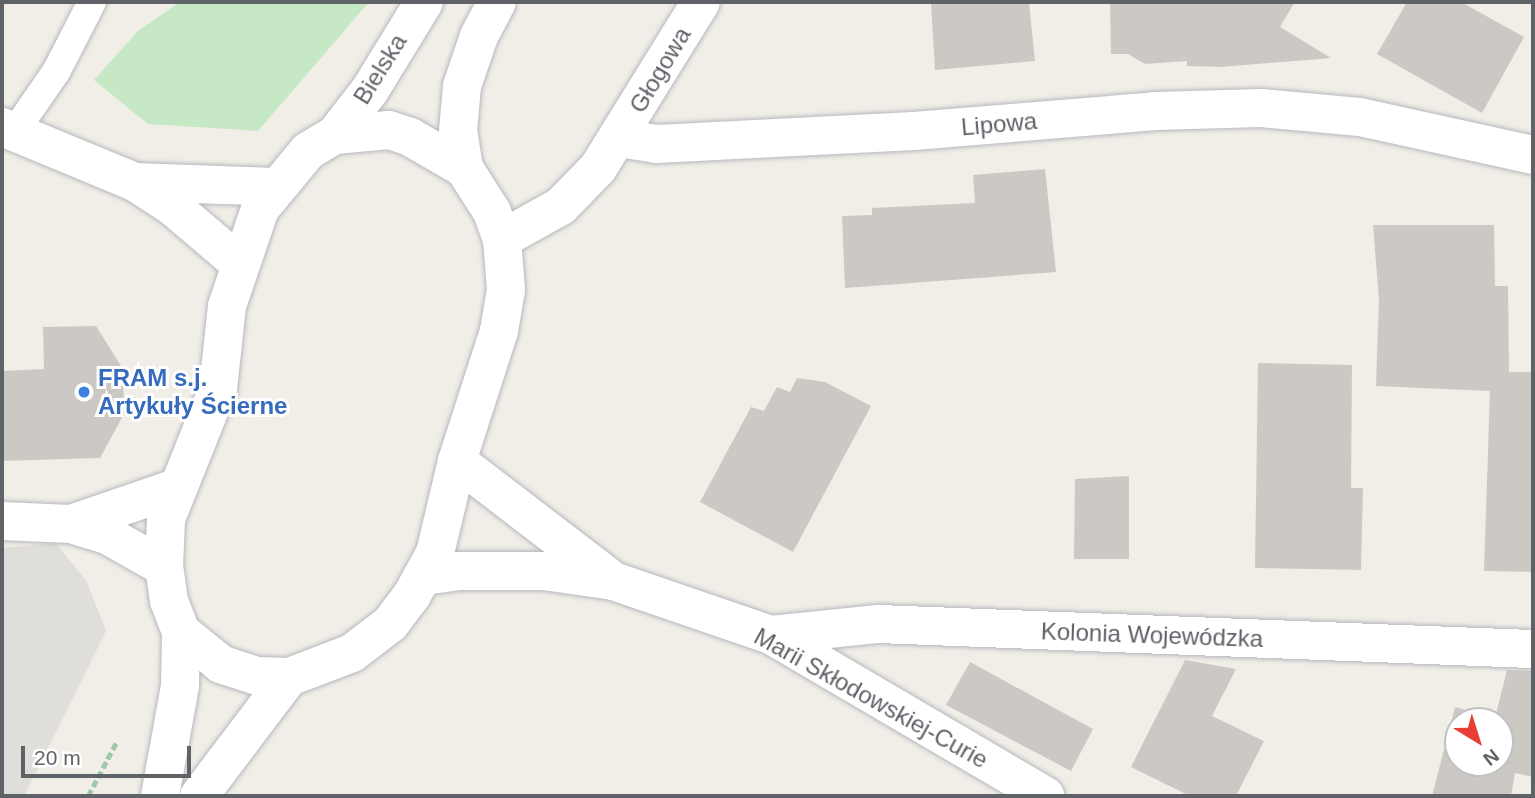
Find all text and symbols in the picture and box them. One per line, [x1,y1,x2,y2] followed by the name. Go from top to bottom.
[623,22,697,118] street label: Głogowa
[347,29,413,109] street label: Bielska
[960,106,1038,142] street label: Lipowa
[98,364,287,420] place label: FRAM s.j. Artykuły Ścierne
[76,384,92,400] marker: FRAM s.j. Artykuły Ścierne
[1040,617,1264,653] street label: Kolonia Wojewódzka
[749,622,993,774] street label: Marii Skłodowskiej-Curie
[1444,707,1514,777] north arrow
[24,732,194,776] scale bar
[1479,745,1503,770] text: N
[34,746,81,769] text: 20 m

